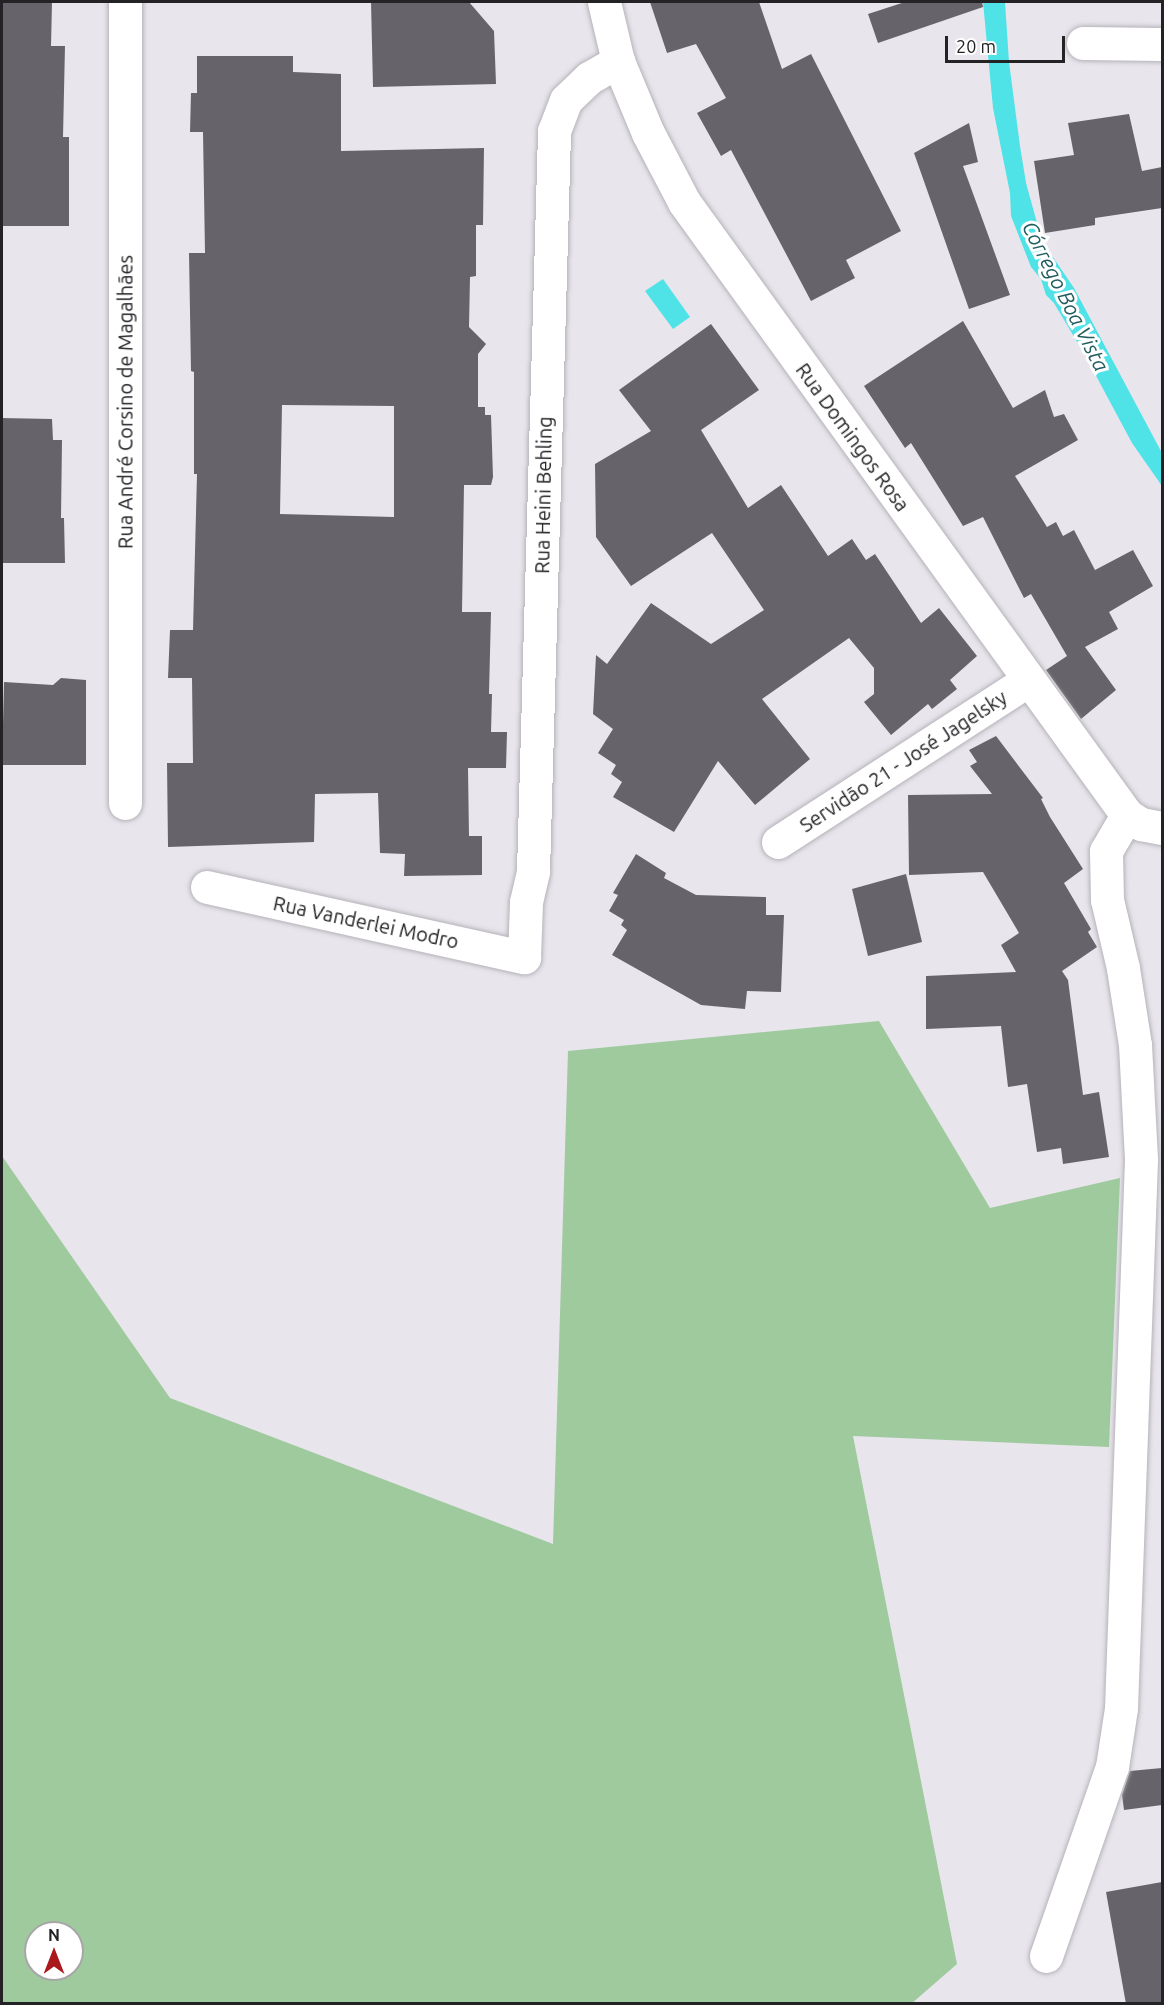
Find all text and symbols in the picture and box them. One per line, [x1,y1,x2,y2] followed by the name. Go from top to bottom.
[948,24,1068,62] scale bar
[956,36,996,56] text: 20 m
[1017,217,1115,375] water label: Córrego Boa Vista
[113,255,137,549] street label: Rua André Corsino de Magalhães
[791,358,915,516] street label: Rua Domingos Rosa
[530,416,556,574] street label: Rua Heini Behling
[795,685,1011,837] street label: Servidão 21 - José Jagelsky
[271,891,461,953] street label: Rua Vanderlei Modro
[24,1921,84,1981] north arrow
[48,1926,60,1944] text: N

